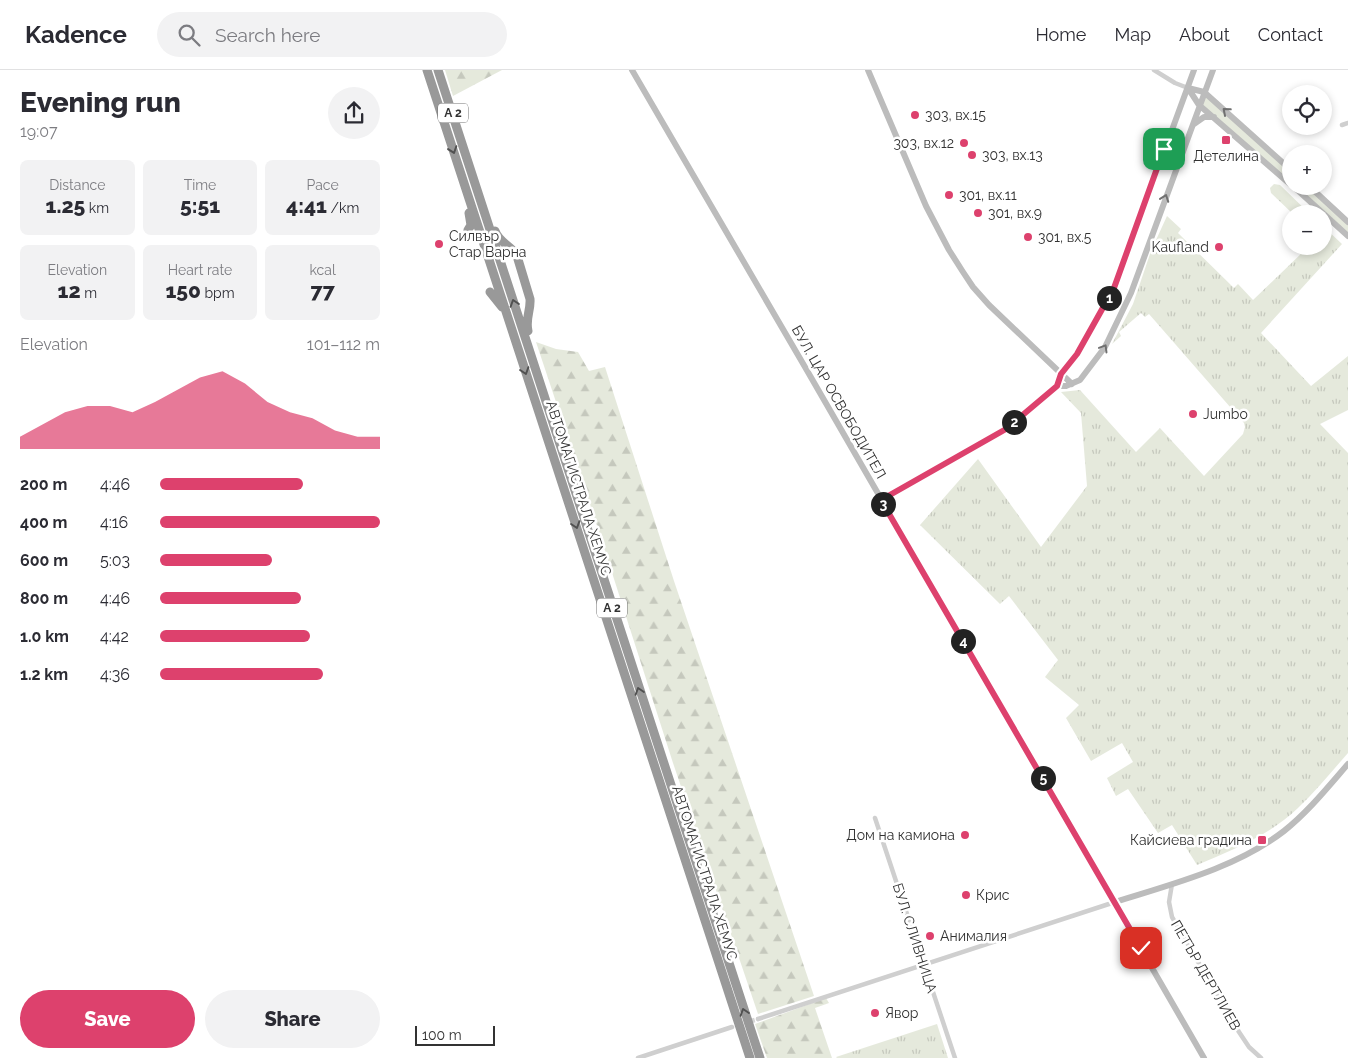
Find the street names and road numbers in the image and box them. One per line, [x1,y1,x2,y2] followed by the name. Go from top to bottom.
[438,104,468,122] road number: A 2
[789,323,889,481] street label: БУЛ. ЦАР ОСВОБОДИТЕЛ
[543,398,615,578] street label: АВТОМАГИСТРАЛА ХЕМУС
[597,598,627,618] road number: A 2
[669,783,741,963] street label: АВТОМАГИСТРАЛА ХЕМУС
[890,881,940,995] street label: БУЛ. СЛИВНИЦА
[1168,917,1244,1033] street label: ПЕТЪР ДЕРТЛИЕВ

